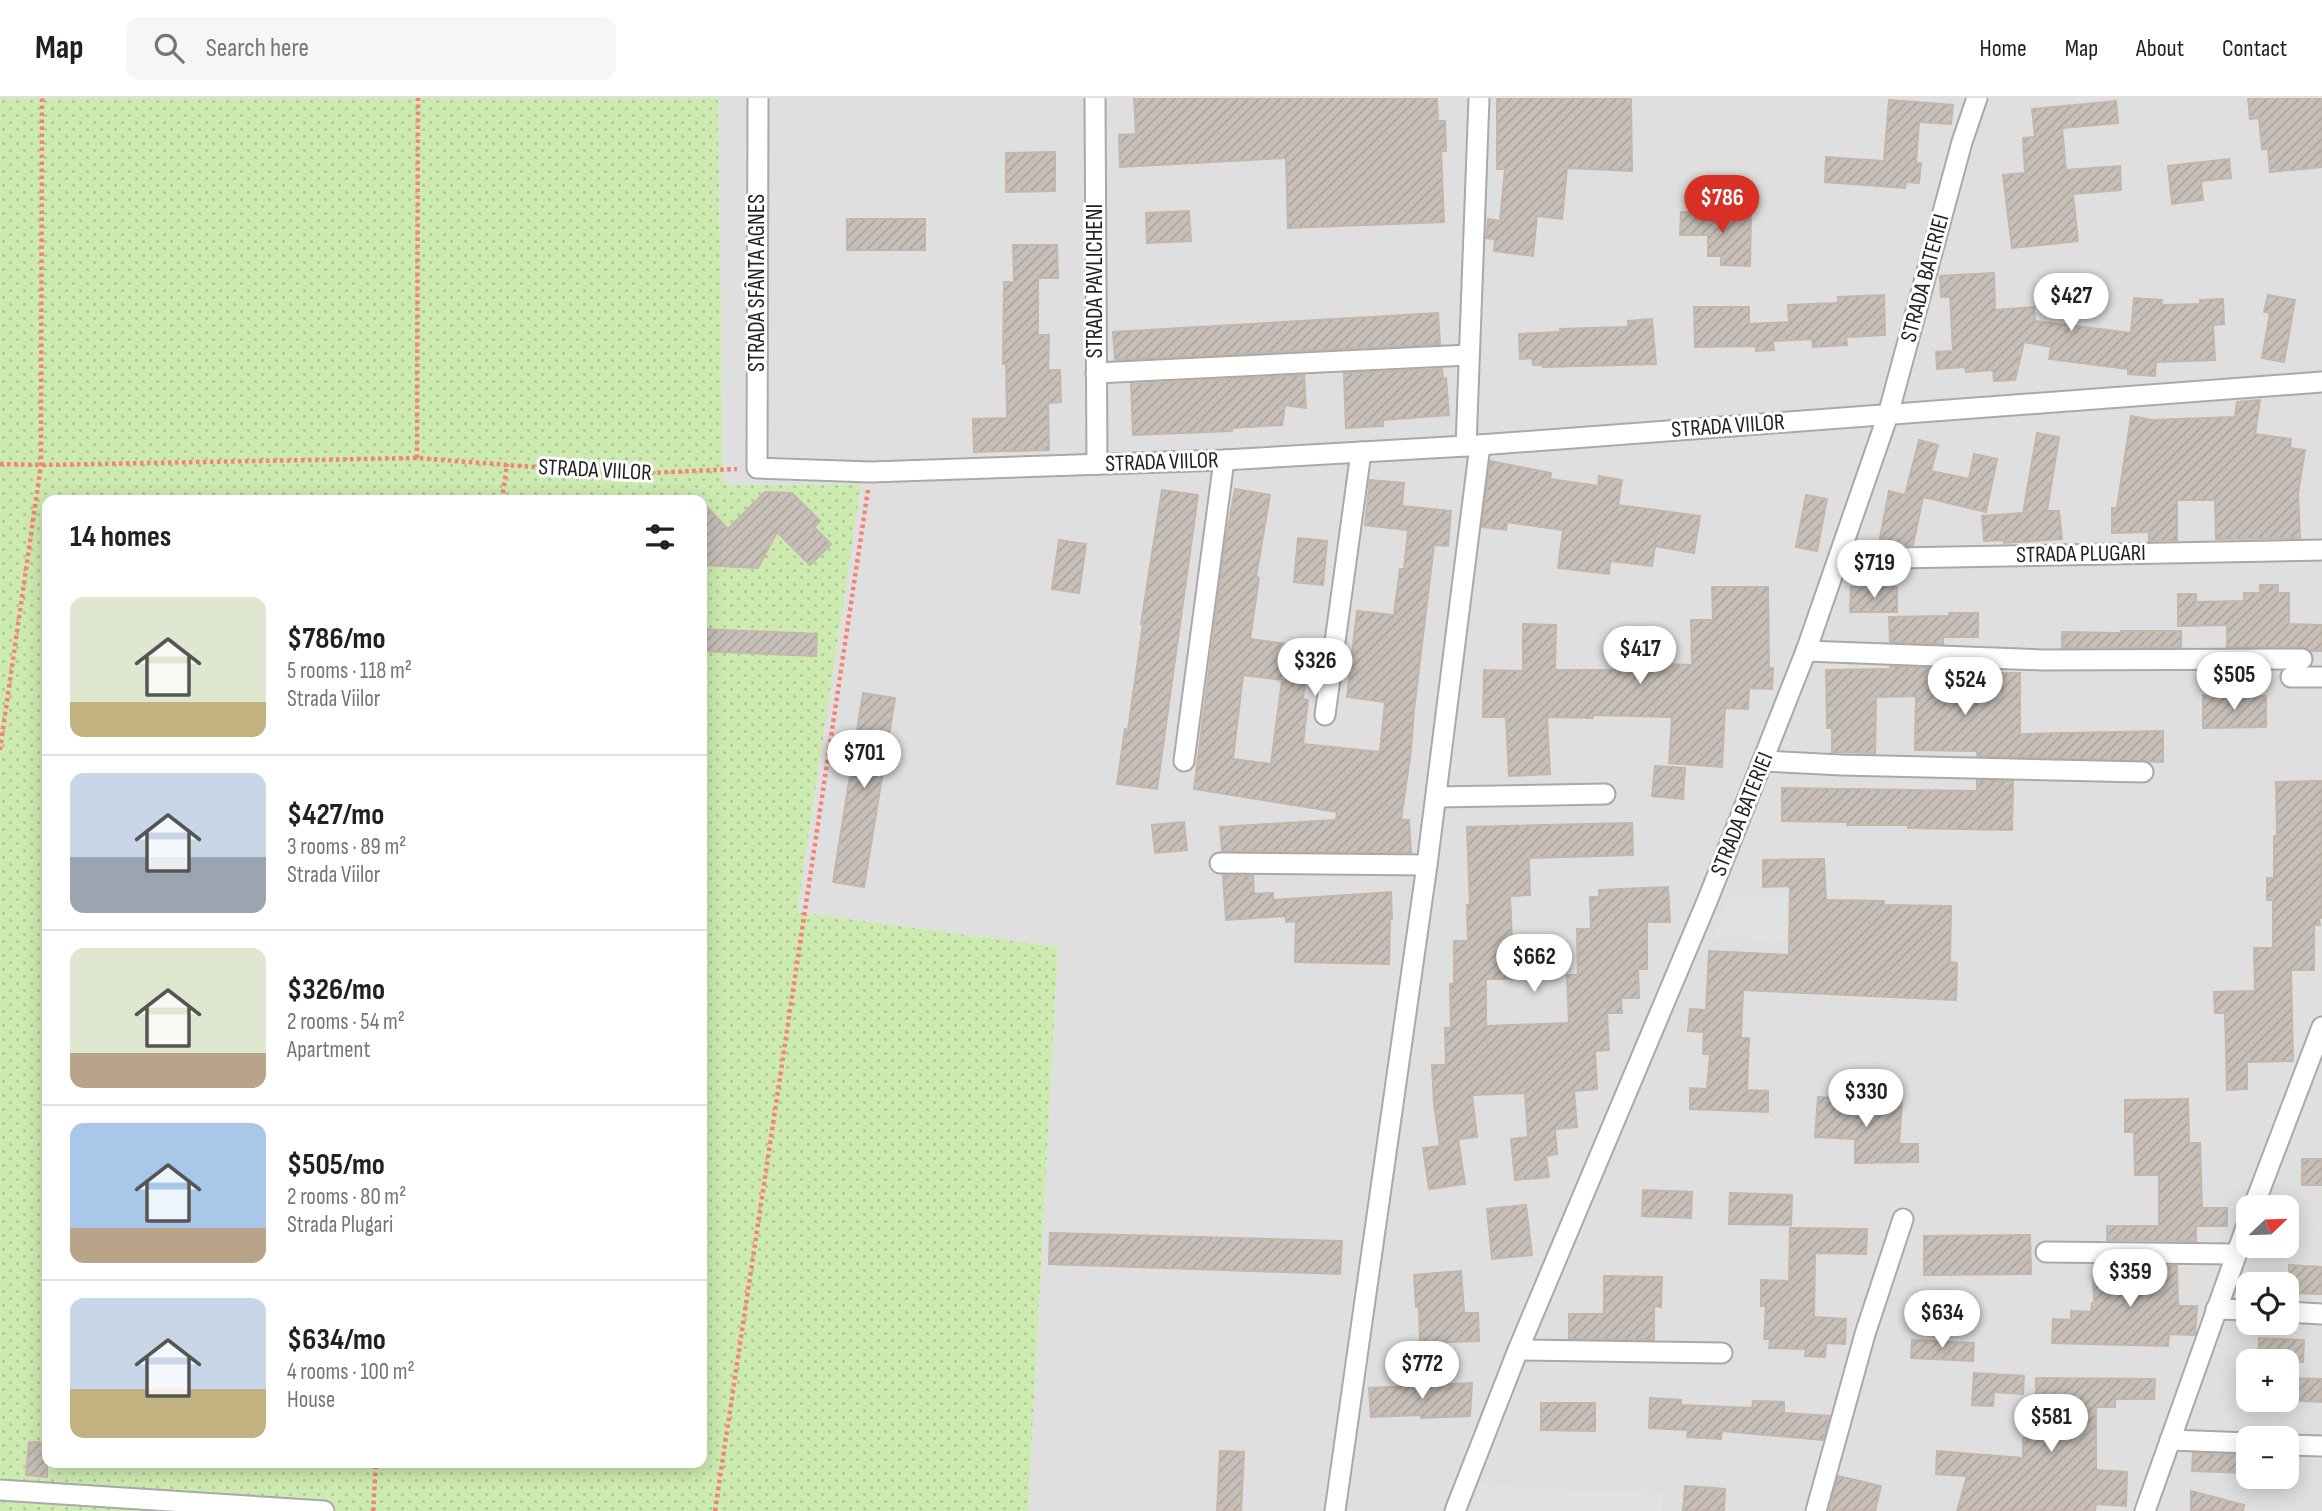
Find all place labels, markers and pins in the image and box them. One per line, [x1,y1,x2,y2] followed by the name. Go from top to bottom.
[1681,176,1763,235] pin: $786
[2030,274,2112,333] pin: $427
[1833,540,1915,600] pin: $719
[1599,626,1681,686] pin: $417
[1274,638,1356,698] pin: $326
[2193,652,2275,712] pin: $505
[1924,658,2006,717] pin: $524
[823,730,905,790] pin: $701
[1493,934,1575,994] pin: $662
[1825,1070,1907,1129] pin: $330
[2089,1250,2171,1309] pin: $359
[1901,1290,1983,1350] pin: $634
[1381,1342,1463,1401] pin: $772
[2010,1394,2092,1454] pin: $581

